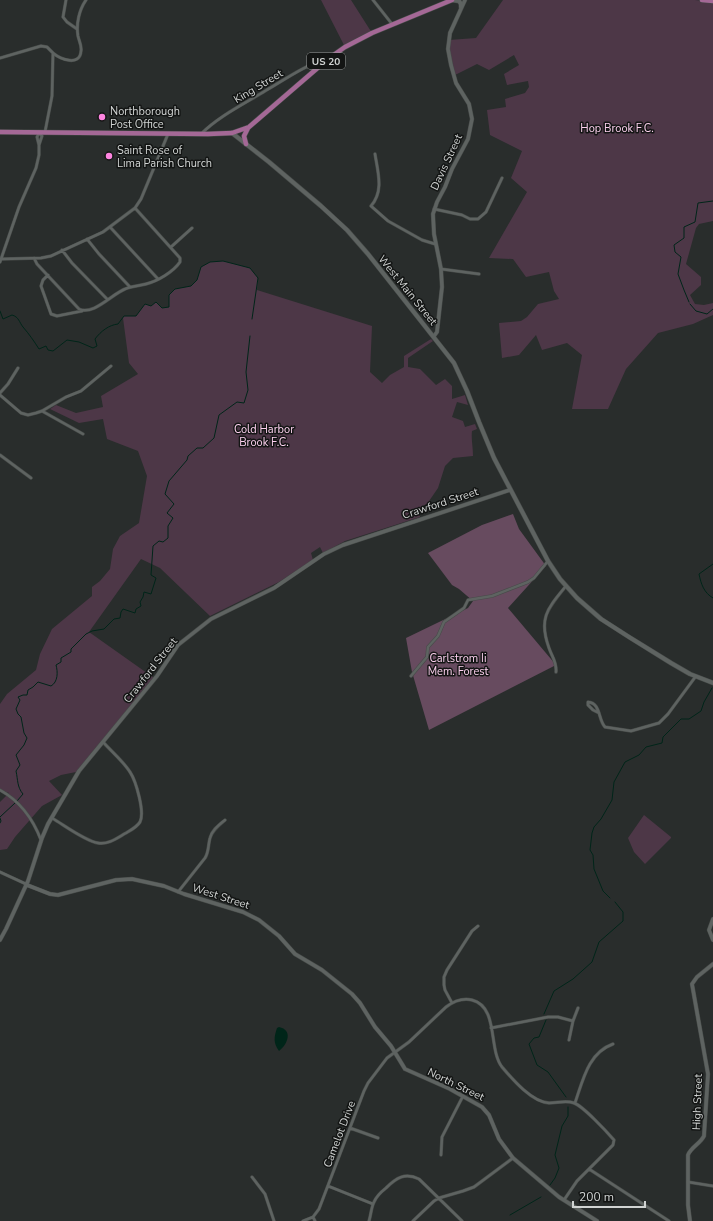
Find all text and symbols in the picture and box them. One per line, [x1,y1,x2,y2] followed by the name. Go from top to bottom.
[307,53,345,69] road number: US 20
[231,66,286,107] street label: King Street
[110,104,180,132] place label: Northborough Post Office
[97,112,107,122] marker: Northborough Post Office
[580,121,654,136] park label: Hop Brook F.C.
[427,132,466,193] street label: Davis Street
[117,143,212,171] place label: Saint Rose of Lima Parish Church
[104,151,114,161] marker: Saint Rose of Lima Parish Church
[375,252,441,329] street label: West Main Street
[234,422,294,450] park label: Cold Harbor Brook F.C.
[400,484,480,523] street label: Crawford Street
[120,634,181,706] street label: Crawford Street
[428,651,489,679] park label: Carlstrom Ii Mem. Forest
[190,880,251,913] street label: West Street
[425,1064,487,1105] street label: North Street
[689,1073,706,1130] street label: High Street
[320,1099,359,1170] street label: Camelot Drive
[573,1183,645,1209] scale bar
[579,1189,614,1205] text: 200 m

